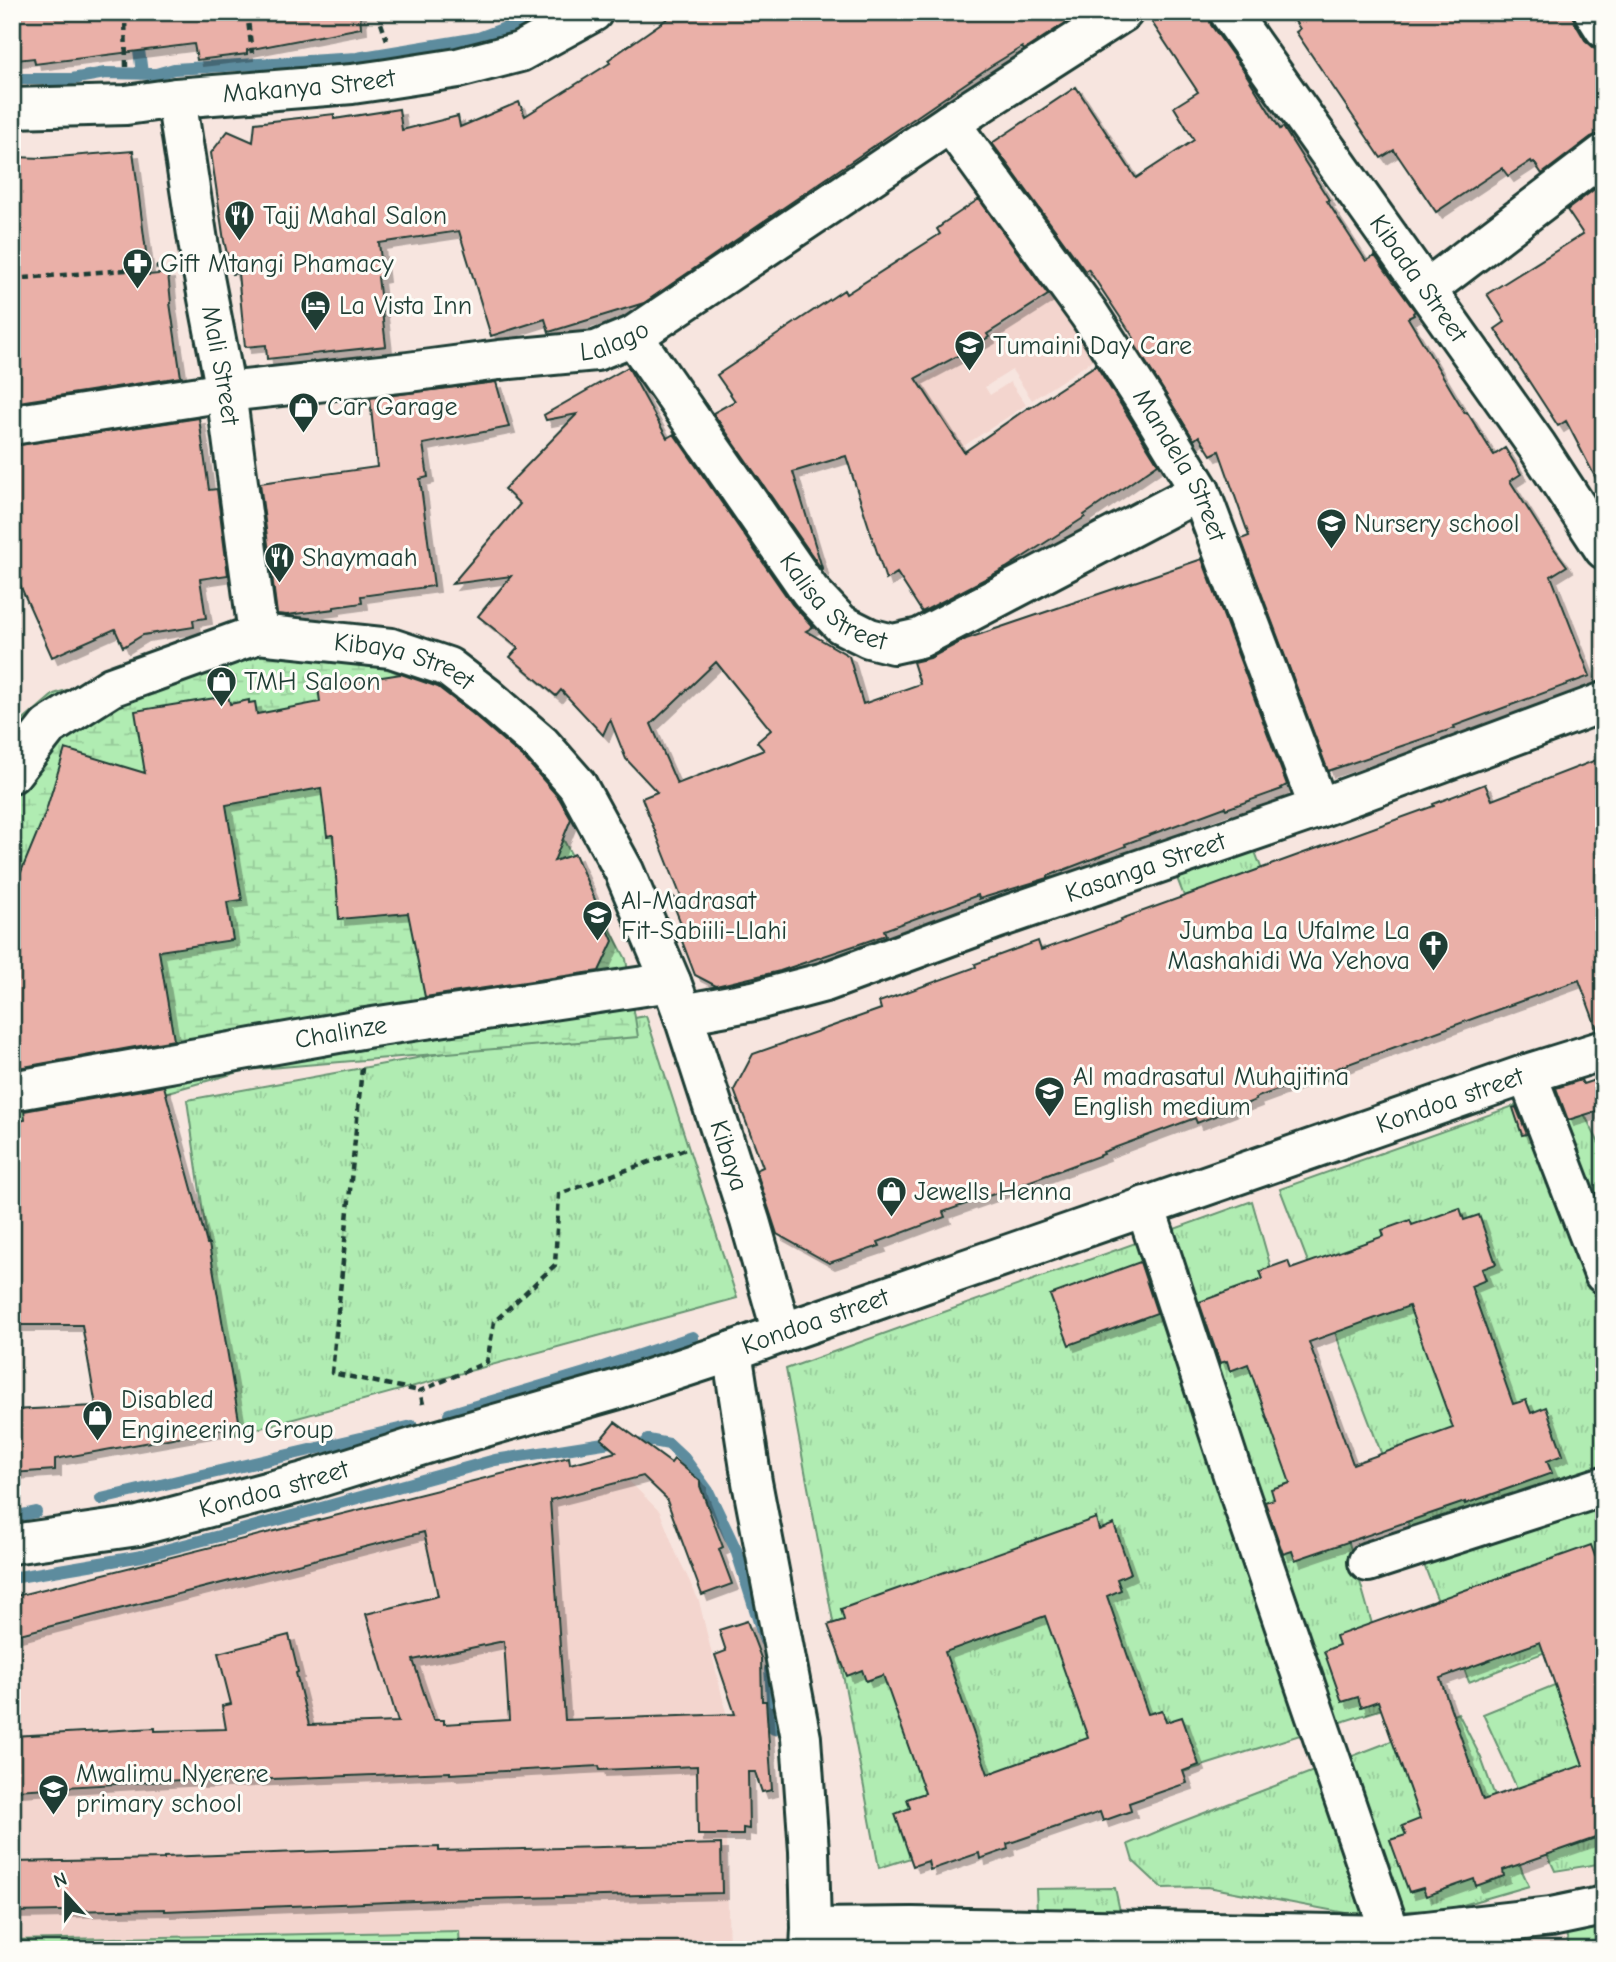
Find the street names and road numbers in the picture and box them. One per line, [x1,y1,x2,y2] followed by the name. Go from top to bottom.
[221,63,399,109] street label: Makanya Street
[1363,209,1474,349] street label: Kibada Street
[195,303,245,428] street label: Mali Street
[579,314,655,367] street label: Lalago
[1126,383,1233,547] street label: Mandela Street
[773,547,891,657] street label: Kalisa Street
[333,627,481,698] street label: Kibaya Street
[1061,826,1231,909] street label: Kasanga Street
[292,1010,389,1055] street label: Chalinze
[1372,1061,1529,1140] street label: Kondoa street
[703,1116,754,1195] street label: Kibaya
[738,1281,894,1361] street label: Kondoa street
[196,1454,354,1524] street label: Kondoa street

